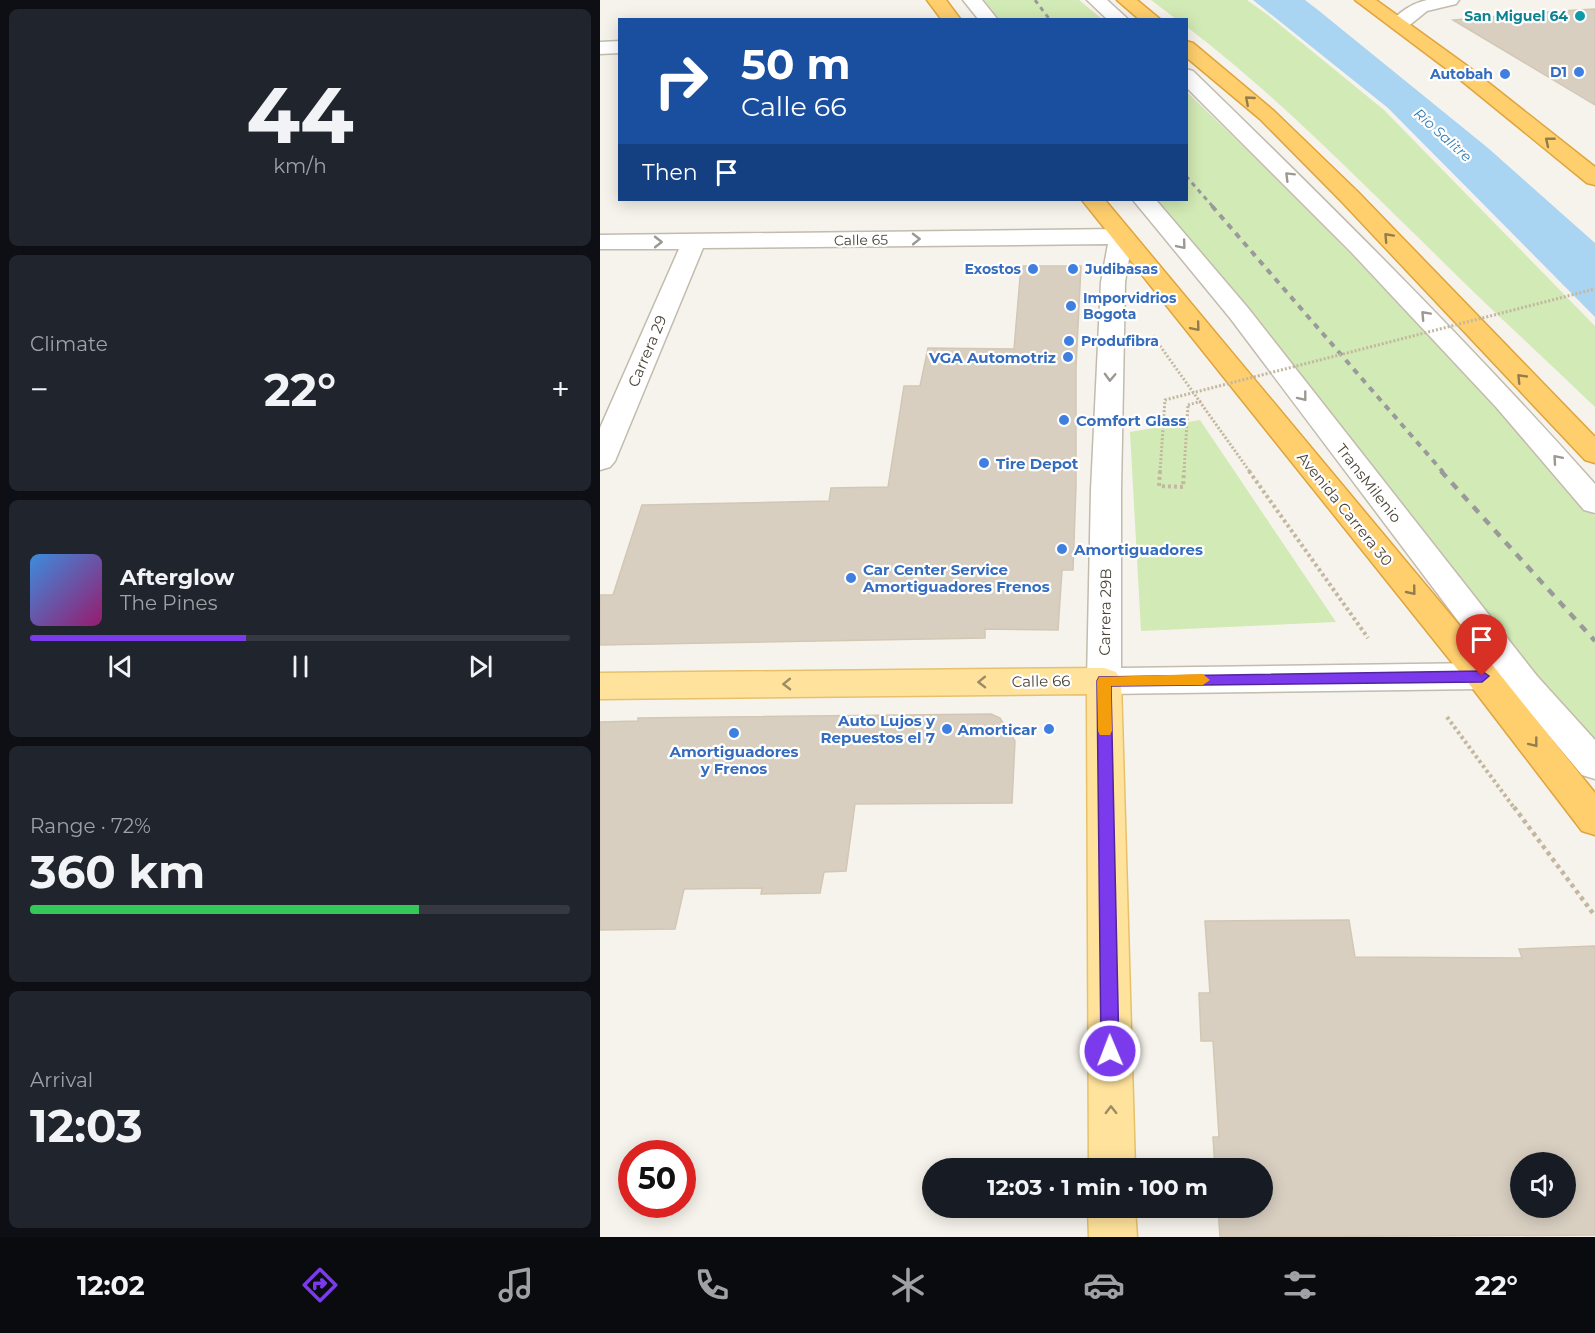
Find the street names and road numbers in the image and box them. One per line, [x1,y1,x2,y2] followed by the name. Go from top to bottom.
[834,231,888,249] street label: Calle 65
[623,312,671,390] street label: Carrera 29
[1332,440,1406,526] street label: TransMilenio
[1293,448,1397,570] street label: Avenida Carrera 30
[1095,568,1115,656] street label: Carrera 29B
[1011,671,1071,691] street label: Calle 66

